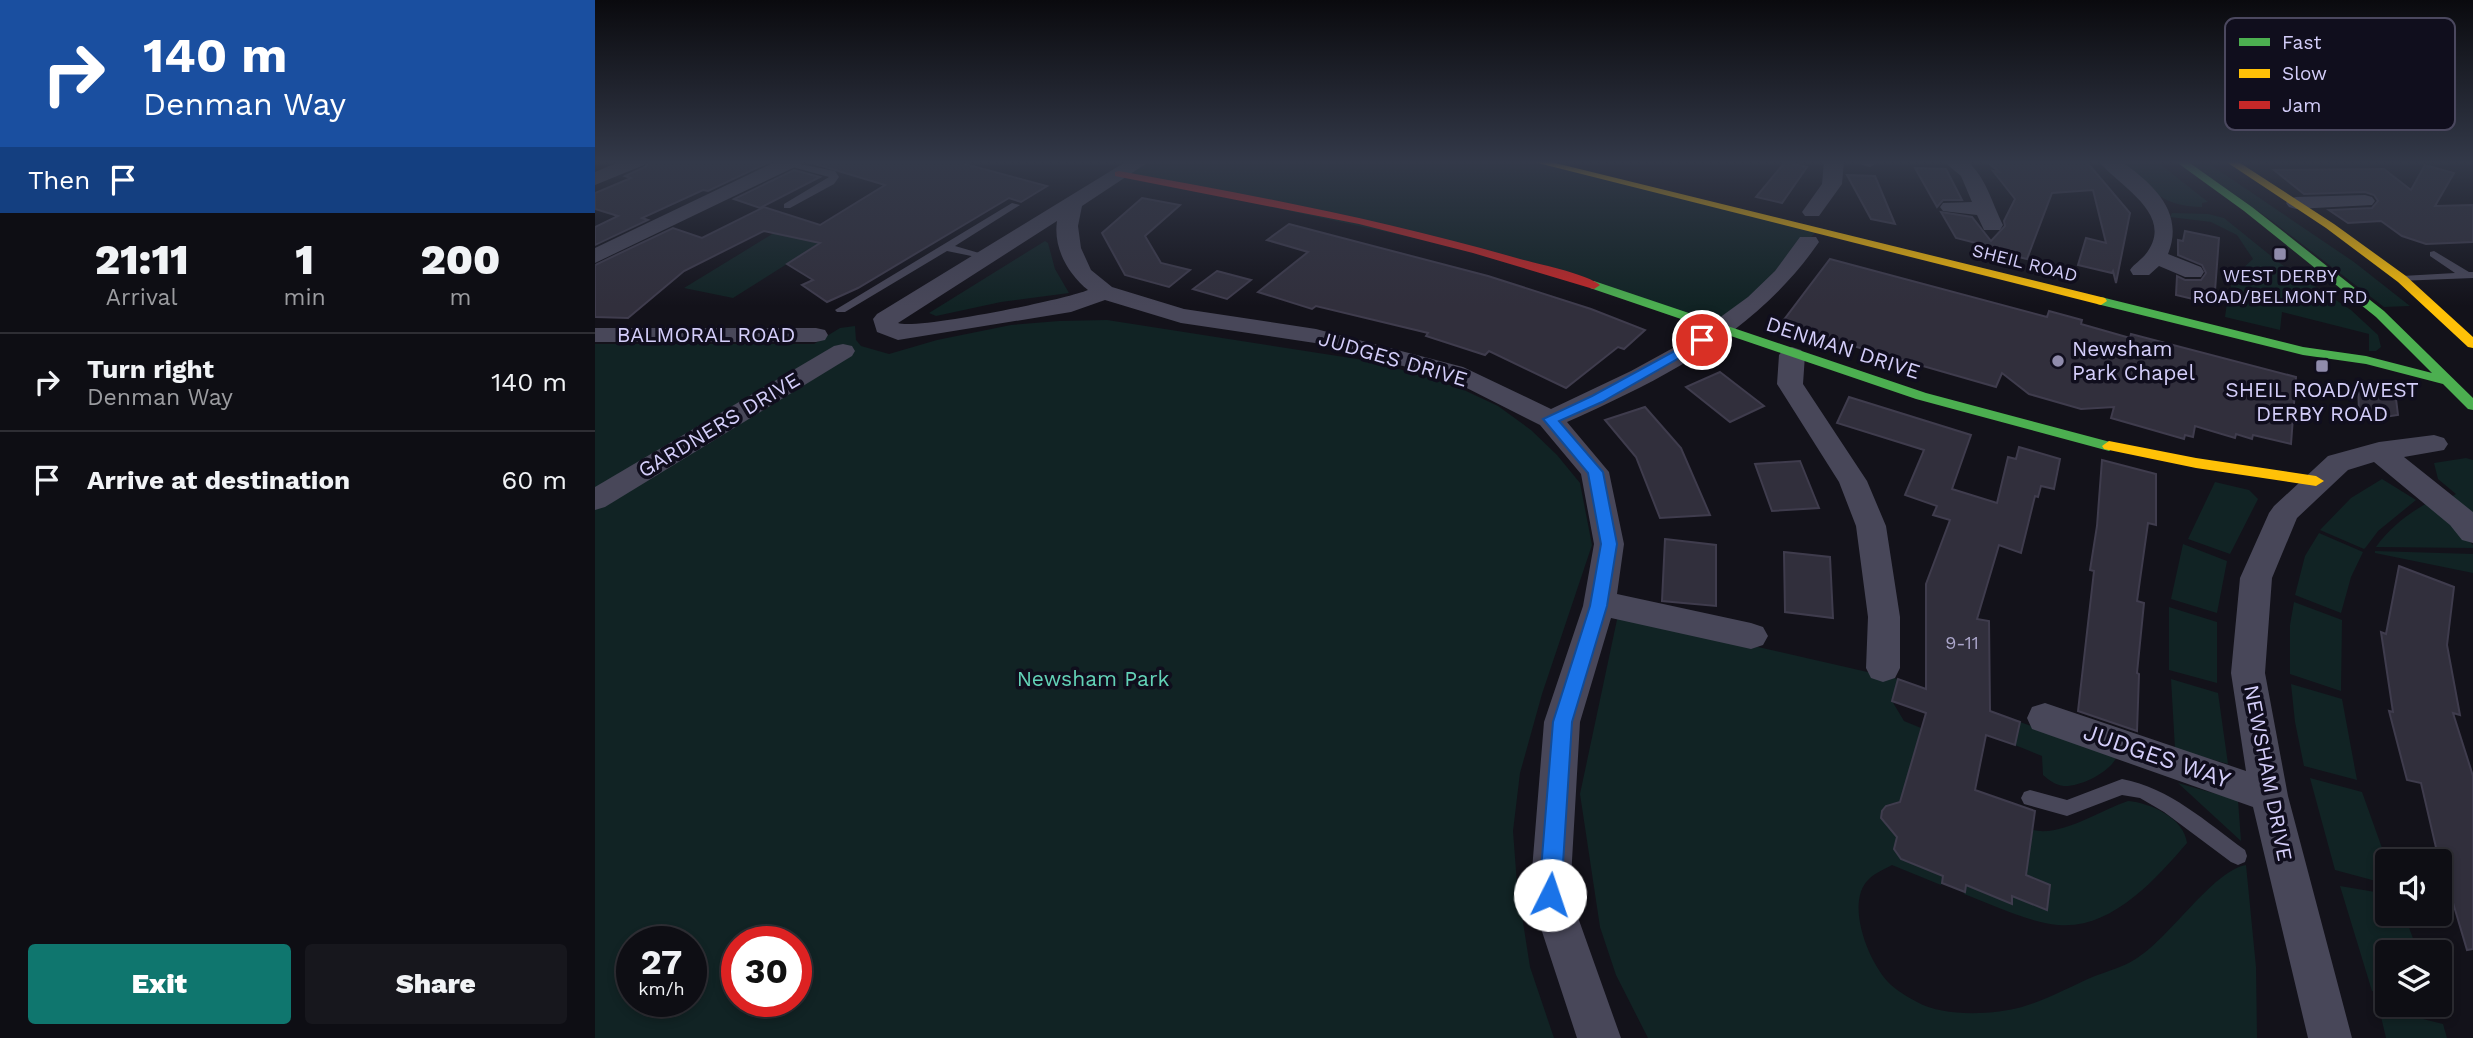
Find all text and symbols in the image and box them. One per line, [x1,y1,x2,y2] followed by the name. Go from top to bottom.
[2225,18,2455,130] legend
[143,26,287,84] text: 140 m
[28,28,119,119] icon: right
[2282,31,2321,54] text: Fast
[2282,62,2327,85] text: Slow
[143,85,346,123] text: Denman Way
[2282,94,2321,117] text: Jam
[104,161,142,199] icon: arrive
[28,165,90,195] text: Then
[95,235,189,284] text: 21:11
[295,235,314,284] text: 1
[420,235,500,284] text: 200
[1970,239,2080,286] street label: SHEIL ROAD
[2272,246,2288,262] marker: WEST DERBY ROAD/BELMONT RD
[2193,265,2367,307] place label: WEST DERBY ROAD/BELMONT RD
[106,284,178,311] text: Arrival
[284,284,326,311] text: min
[449,284,471,311] text: m
[1672,310,1732,370] pin
[1763,311,1923,384] street label: DENMAN DRIVE
[1683,321,1721,359] icon: arrive
[617,322,795,347] street label: BALMORAL ROAD
[1316,325,1470,392] street label: JUDGES DRIVE
[2072,336,2195,385] place label: Newsham Park Chapel
[2050,353,2066,369] marker: Newsham Park Chapel
[87,354,214,384] text: Turn right
[2314,358,2330,374] marker: SHEIL ROAD/WEST DERBY ROAD
[28,363,66,401] icon: right
[633,366,804,483] street label: GARDNERS DRIVE
[491,367,567,397] text: 140 m
[2225,377,2419,426] place label: SHEIL ROAD/WEST DERBY ROAD
[87,384,233,411] text: Denman Way
[28,461,66,499] icon: arrive
[87,465,350,495] text: Arrive at destination
[501,465,567,495] text: 60 m
[1945,632,1979,653] house number: 9-11
[1017,666,1169,691] park label: Newsham Park
[2239,683,2298,863] street label: NEWSHAM DRIVE
[2080,718,2234,794] street label: JUDGES WAY
[2375,849,2452,1017] map controls
[2375,849,2452,926] button: sound
[1513,858,1587,932] position arrow
[721,926,812,1017] speed limit sign: 30
[2375,940,2452,1017] button: layers
[641,941,682,983] text: 27
[28,944,291,1024] button: Exit
[305,944,567,1024] button: Share
[638,978,685,999] text: km/h

